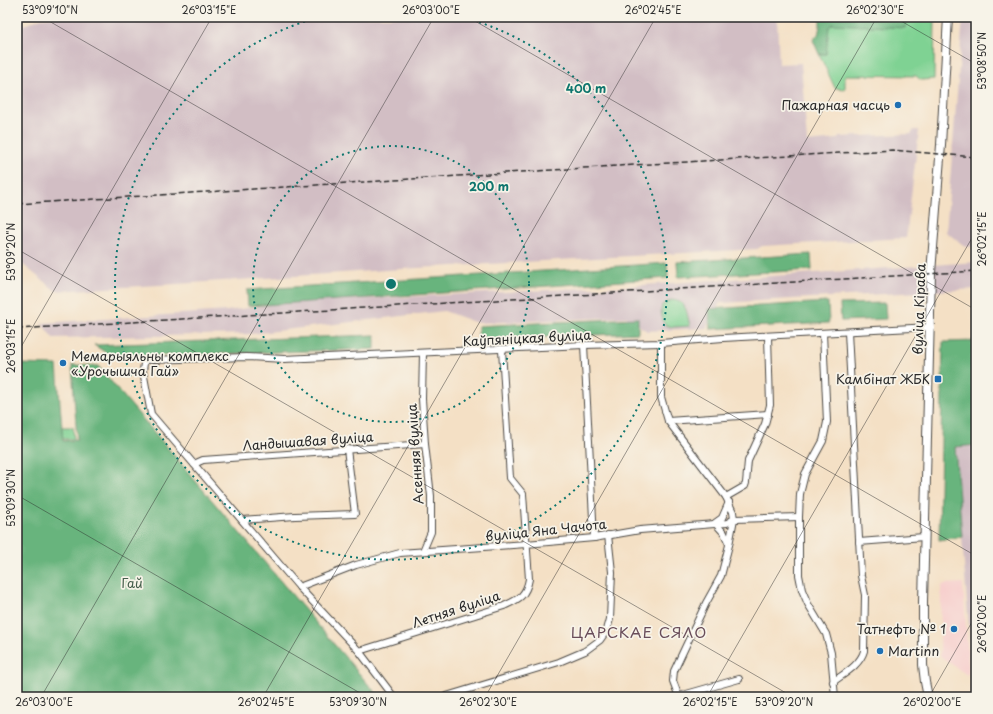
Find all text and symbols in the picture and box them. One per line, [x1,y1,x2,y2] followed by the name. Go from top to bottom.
[22,2,78,17] text: 53°09'10"N
[182,2,236,17] text: 26°03'15"E
[402,2,460,17] text: 26°03'00"E
[625,2,681,17] text: 26°02'45"E
[846,2,904,17] text: 26°02'30"E
[974,32,989,90] text: 53°08'50"N
[566,79,606,97] text: 400 m
[781,95,890,114] place label: Пажарная часць
[893,100,903,110] marker: Пажарная часць
[469,177,509,195] text: 200 m
[974,211,989,267] text: 26°02'15"E
[3,223,18,281] text: 53°09'20"N
[907,262,930,355] street label: вуліца Кірава
[384,277,398,291] centre of rings
[3,319,18,373] text: 26°03'15"E
[462,325,592,350] street label: Каўпяніцкая вуліца
[71,346,229,380] place label: Мемарыяльны комплекс «Урочышча Гай»
[58,358,68,368] marker: Мемарыяльны комплекс «Урочышча Гай»
[836,369,930,388] place label: Камбінат ЖБК
[933,374,943,384] marker: Камбінат ЖБК
[401,403,428,505] street label: Асенняя вуліца
[242,426,374,455] street label: Ландышавая вуліца
[3,469,18,527] text: 53°09'30"N
[484,514,607,545] street label: вуліца Яна Чачота
[121,573,143,592] park label: Гай
[409,585,502,632] street label: Летняя вуліца
[974,595,989,653] text: 26°02'00"E
[857,619,946,638] place label: Татнефть № 1
[571,620,707,643] district label: ЦАРСКАЕ СЯЛО
[949,624,959,634] marker: Татнефть № 1
[888,641,939,660] place label: Martinn
[875,646,885,656] marker: Martinn
[15,694,73,709] text: 26°03'00"E
[238,694,294,709] text: 26°02'45"E
[329,694,387,709] text: 53°09'30"N
[459,694,517,709] text: 26°02'30"E
[682,694,738,709] text: 26°02'15"E
[755,694,813,709] text: 53°09'20"N
[903,694,961,709] text: 26°02'00"E

